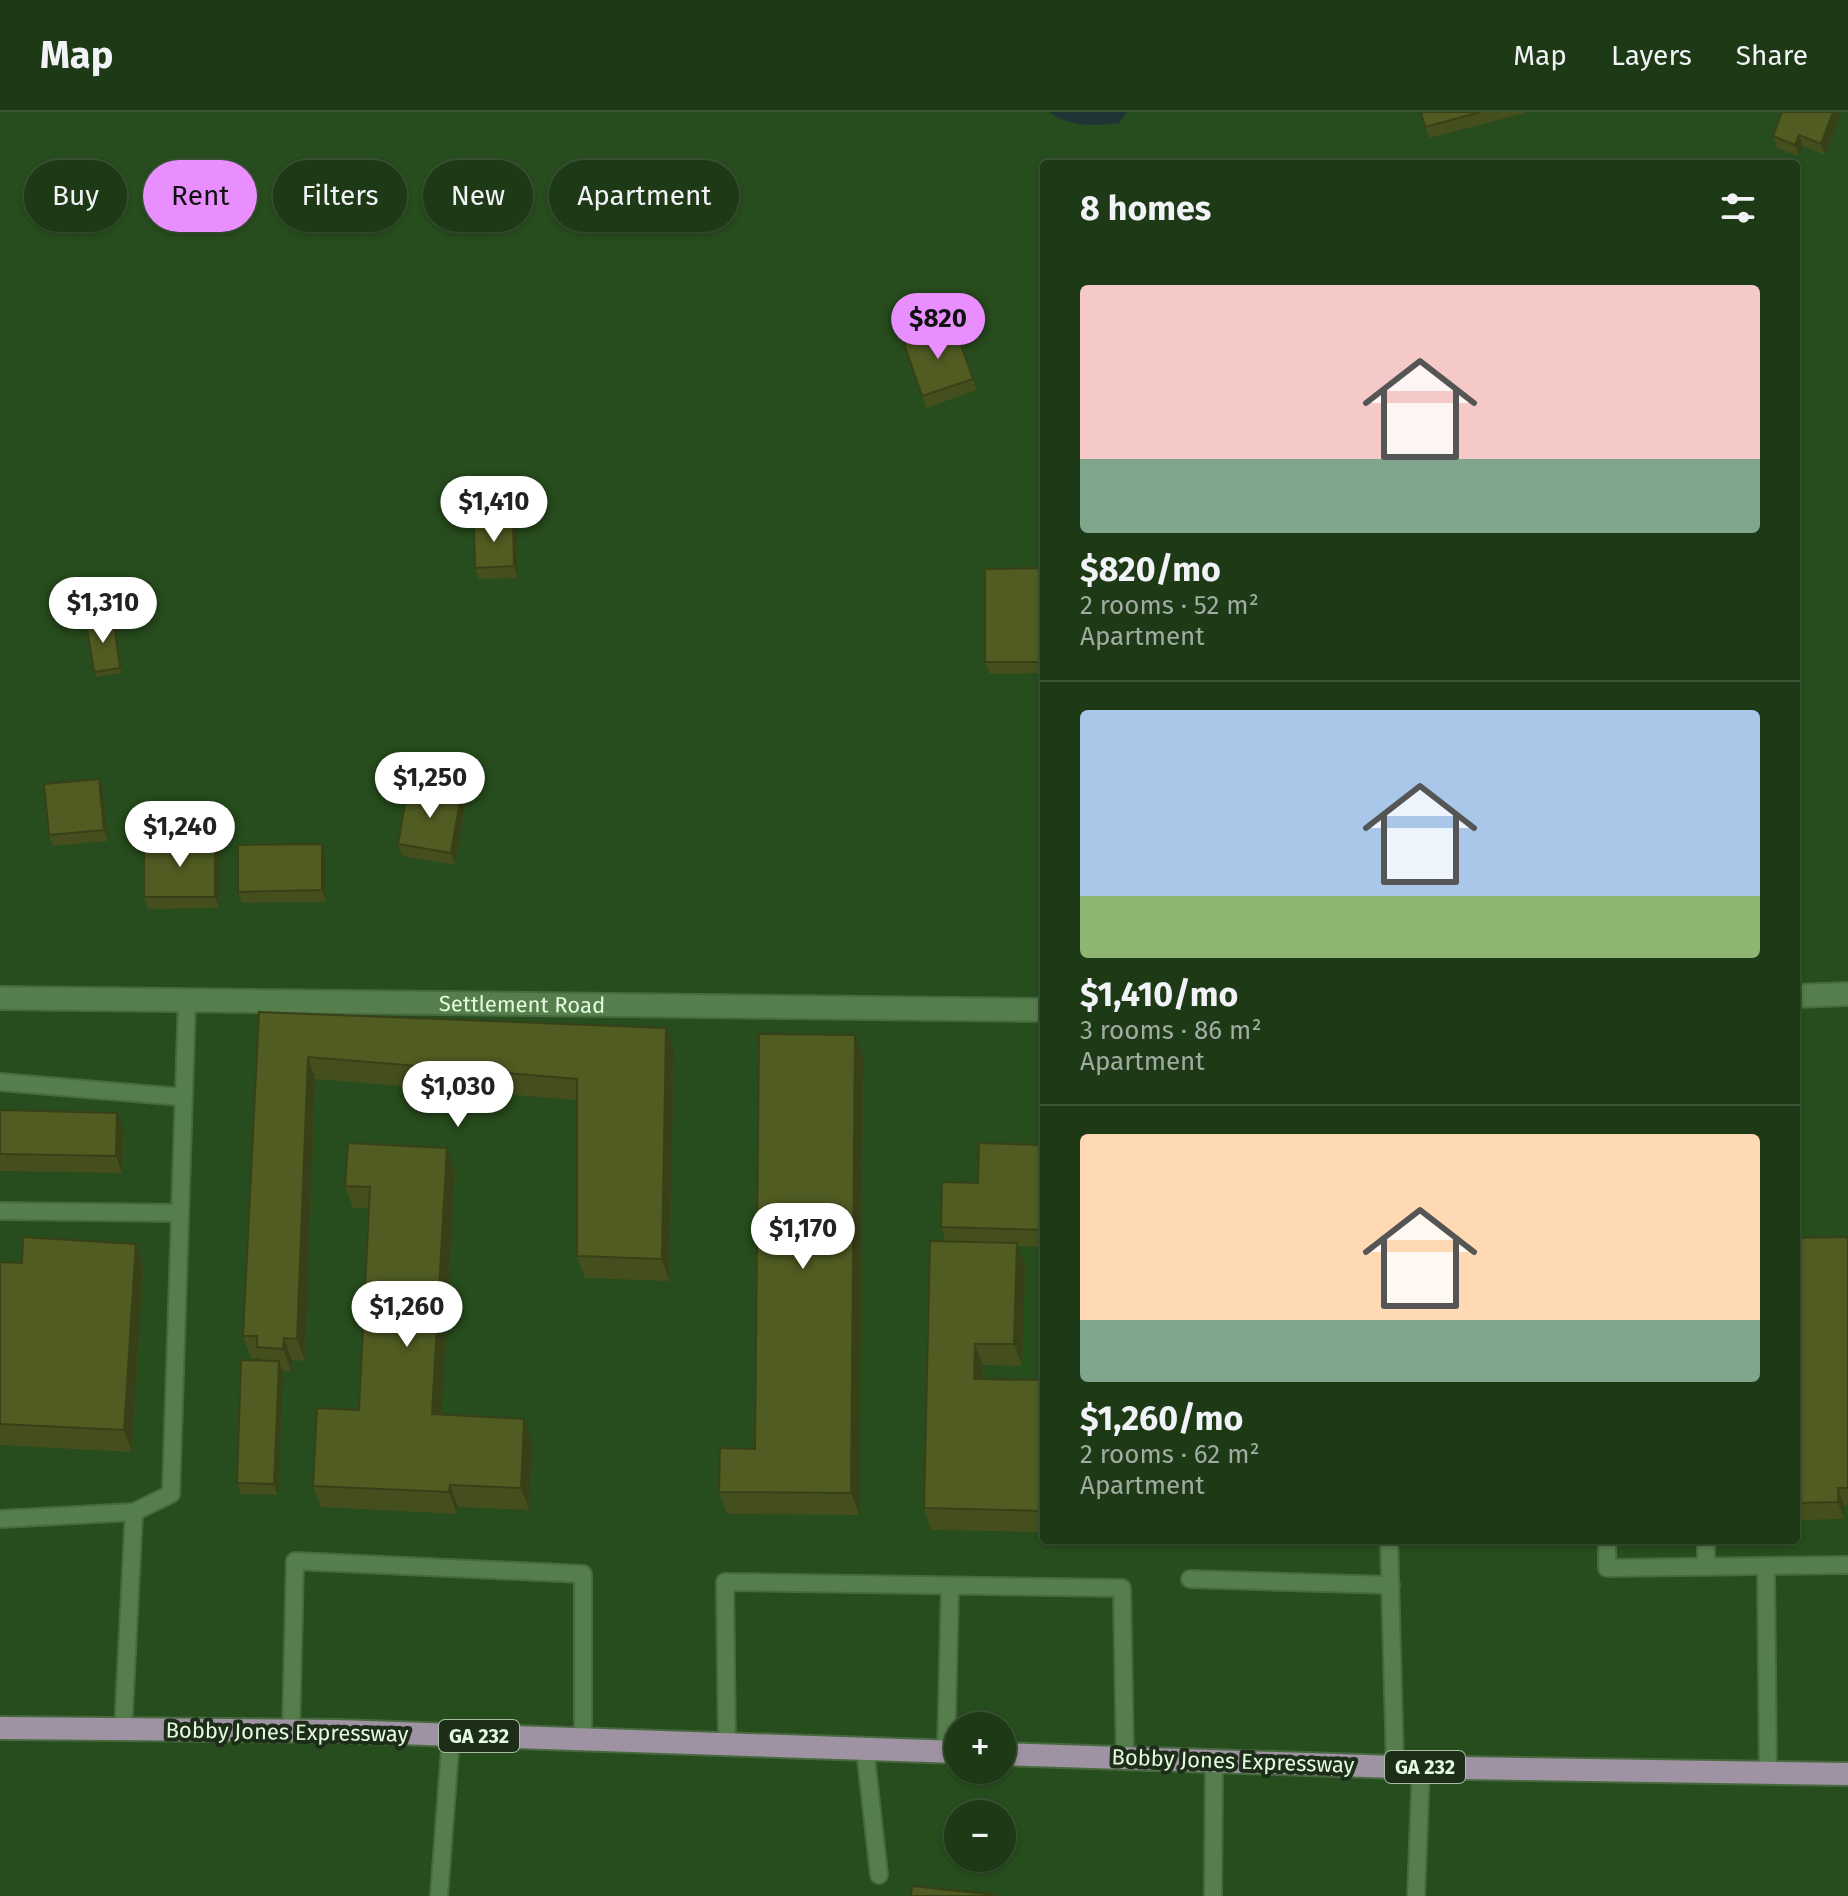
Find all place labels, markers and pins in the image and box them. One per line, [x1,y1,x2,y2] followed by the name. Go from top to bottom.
[891,293,985,361] pin: $820
[429,476,559,544] pin: $1,410
[38,577,168,645] pin: $1,310
[365,752,495,820] pin: $1,250
[115,801,245,869] pin: $1,240
[393,1061,523,1129] pin: $1,030
[738,1203,868,1271] pin: $1,170
[342,1281,472,1349] pin: $1,260

